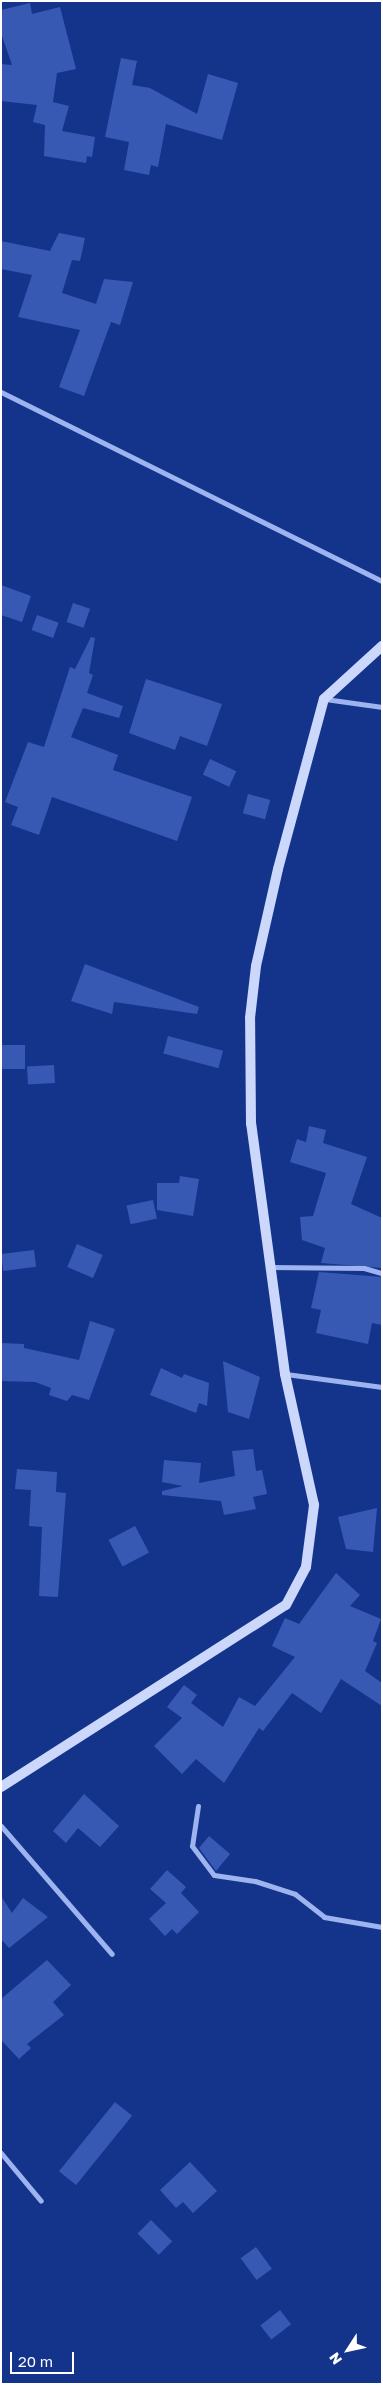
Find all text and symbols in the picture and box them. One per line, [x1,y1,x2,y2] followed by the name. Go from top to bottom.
[323,2325,373,2375] north arrow
[12,2342,76,2374] scale bar
[325,2350,345,2368] text: N
[18,2352,53,2370] text: 20 m

